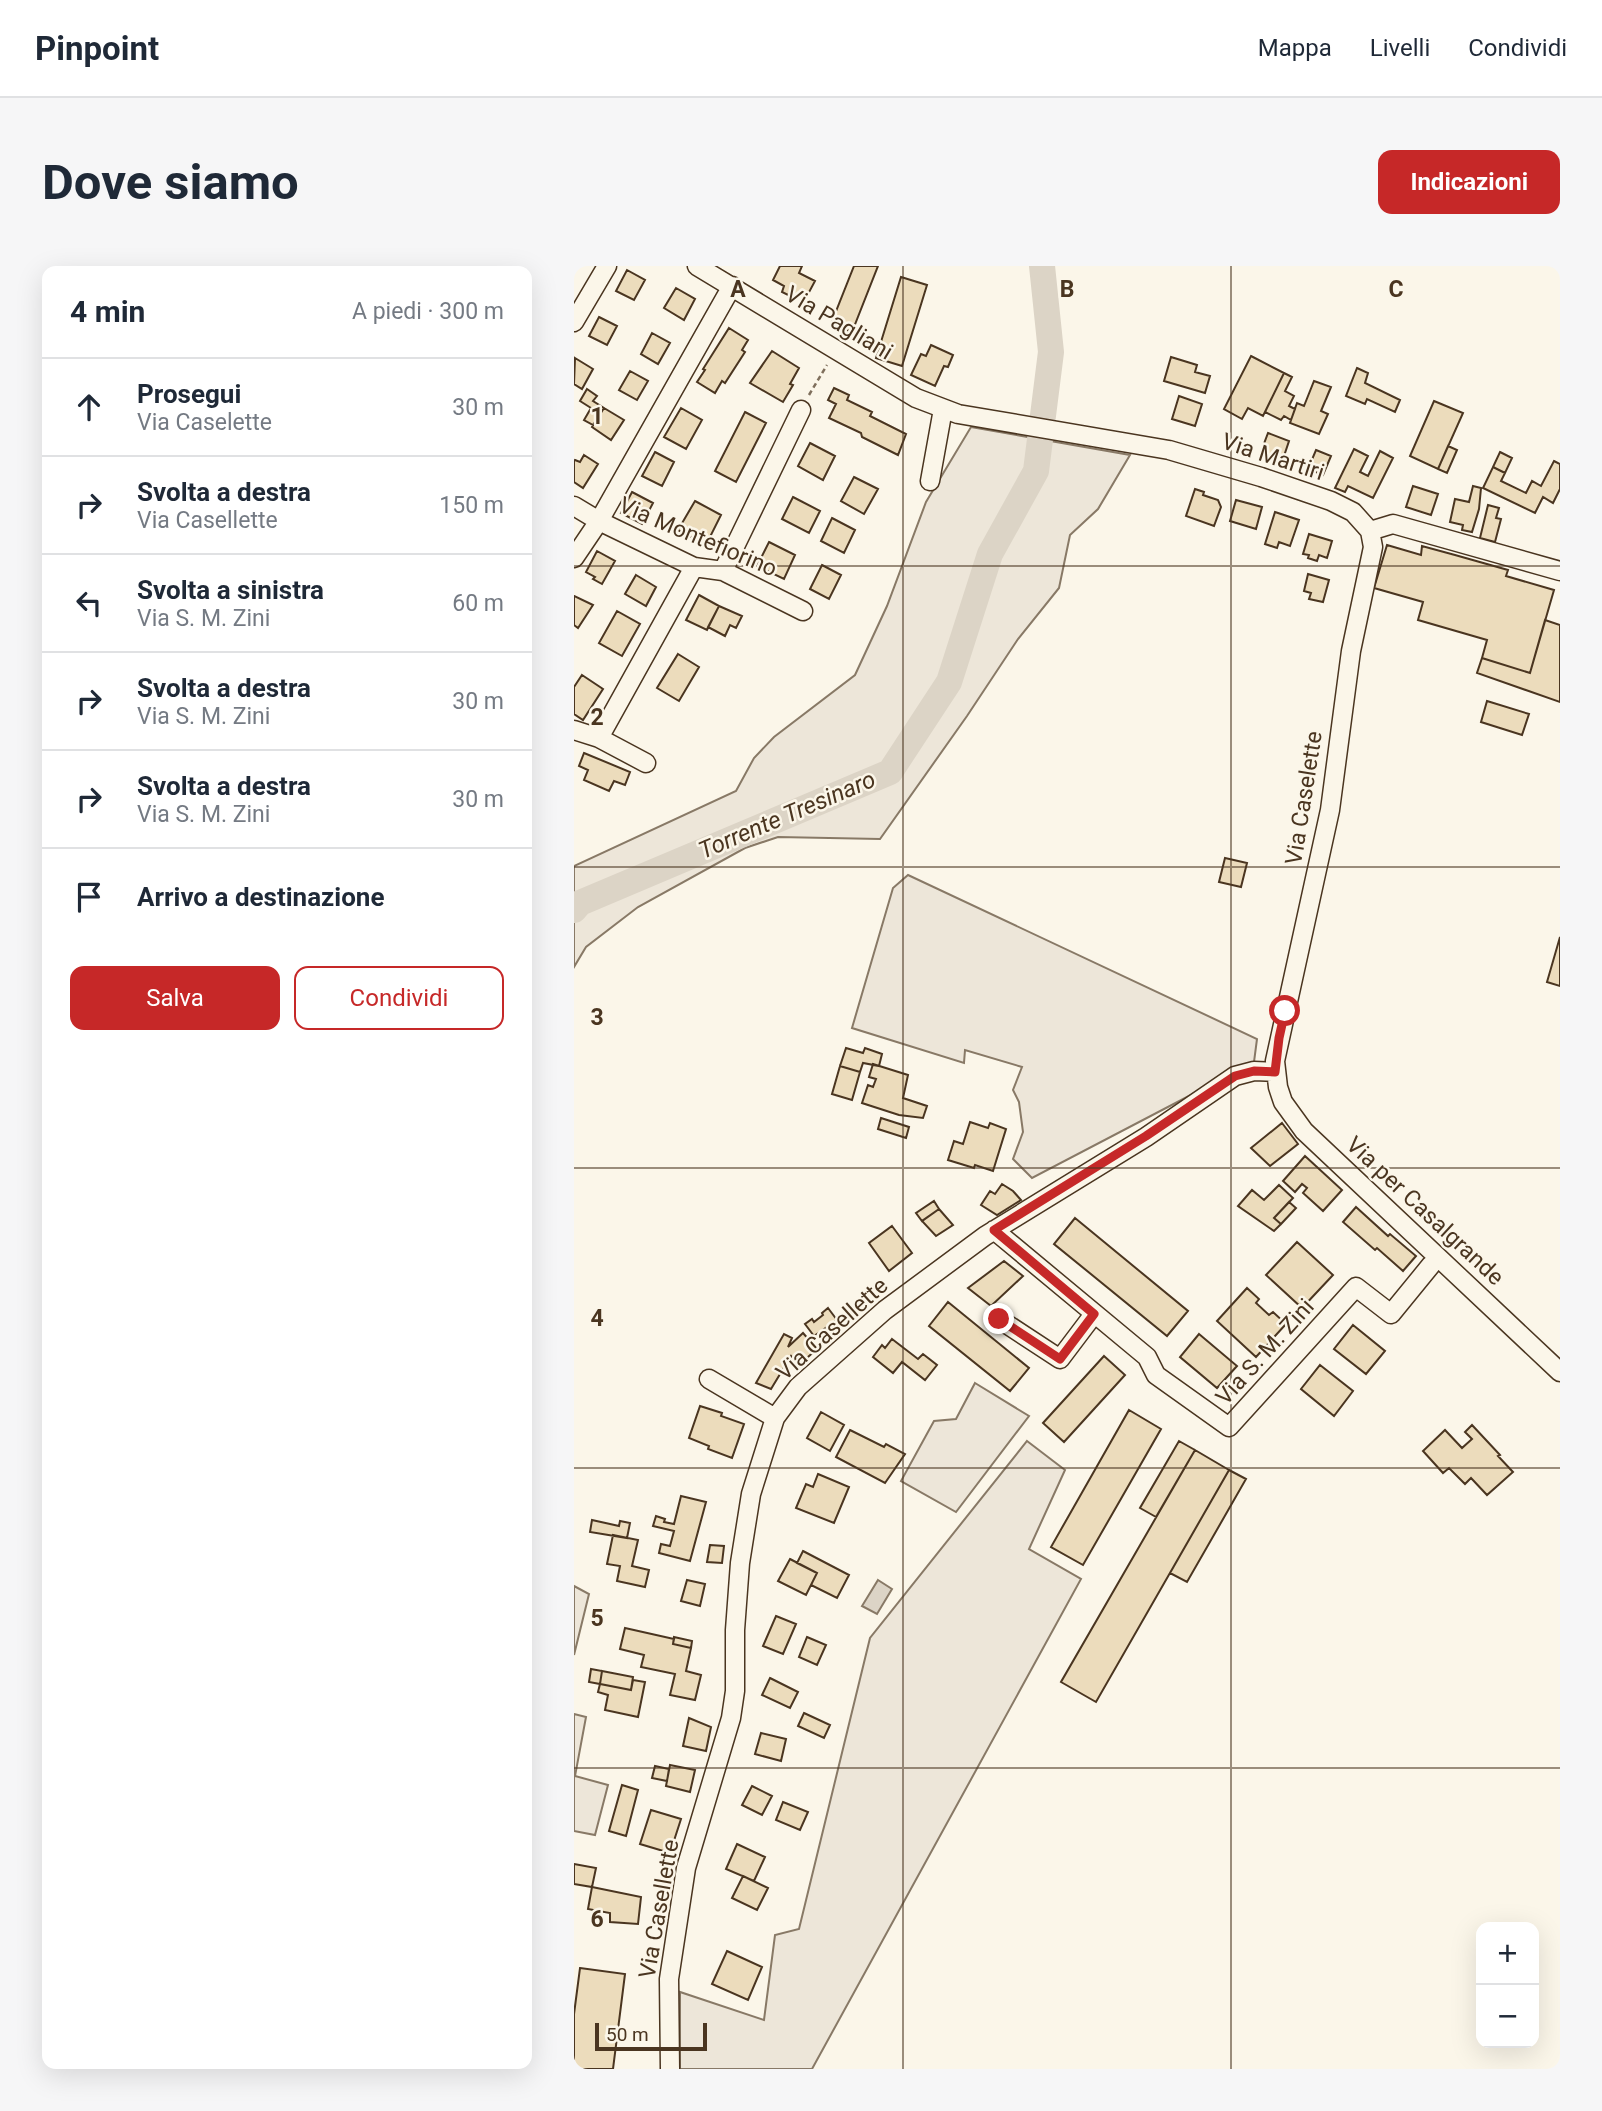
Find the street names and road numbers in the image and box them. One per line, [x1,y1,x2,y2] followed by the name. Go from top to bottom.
[781,280,897,366] street label: Via Pagliani
[1218,428,1328,486] street label: Via Martiri
[615,492,781,582] street label: Via Montefiorino
[1280,729,1328,867] street label: Via Caselette
[1341,1131,1509,1291] street label: Via per Casalgrande
[771,1272,893,1386] street label: Via Casellette
[1210,1293,1320,1411] street label: Via S. M. Zini
[633,1837,685,1981] street label: Via Casellette

